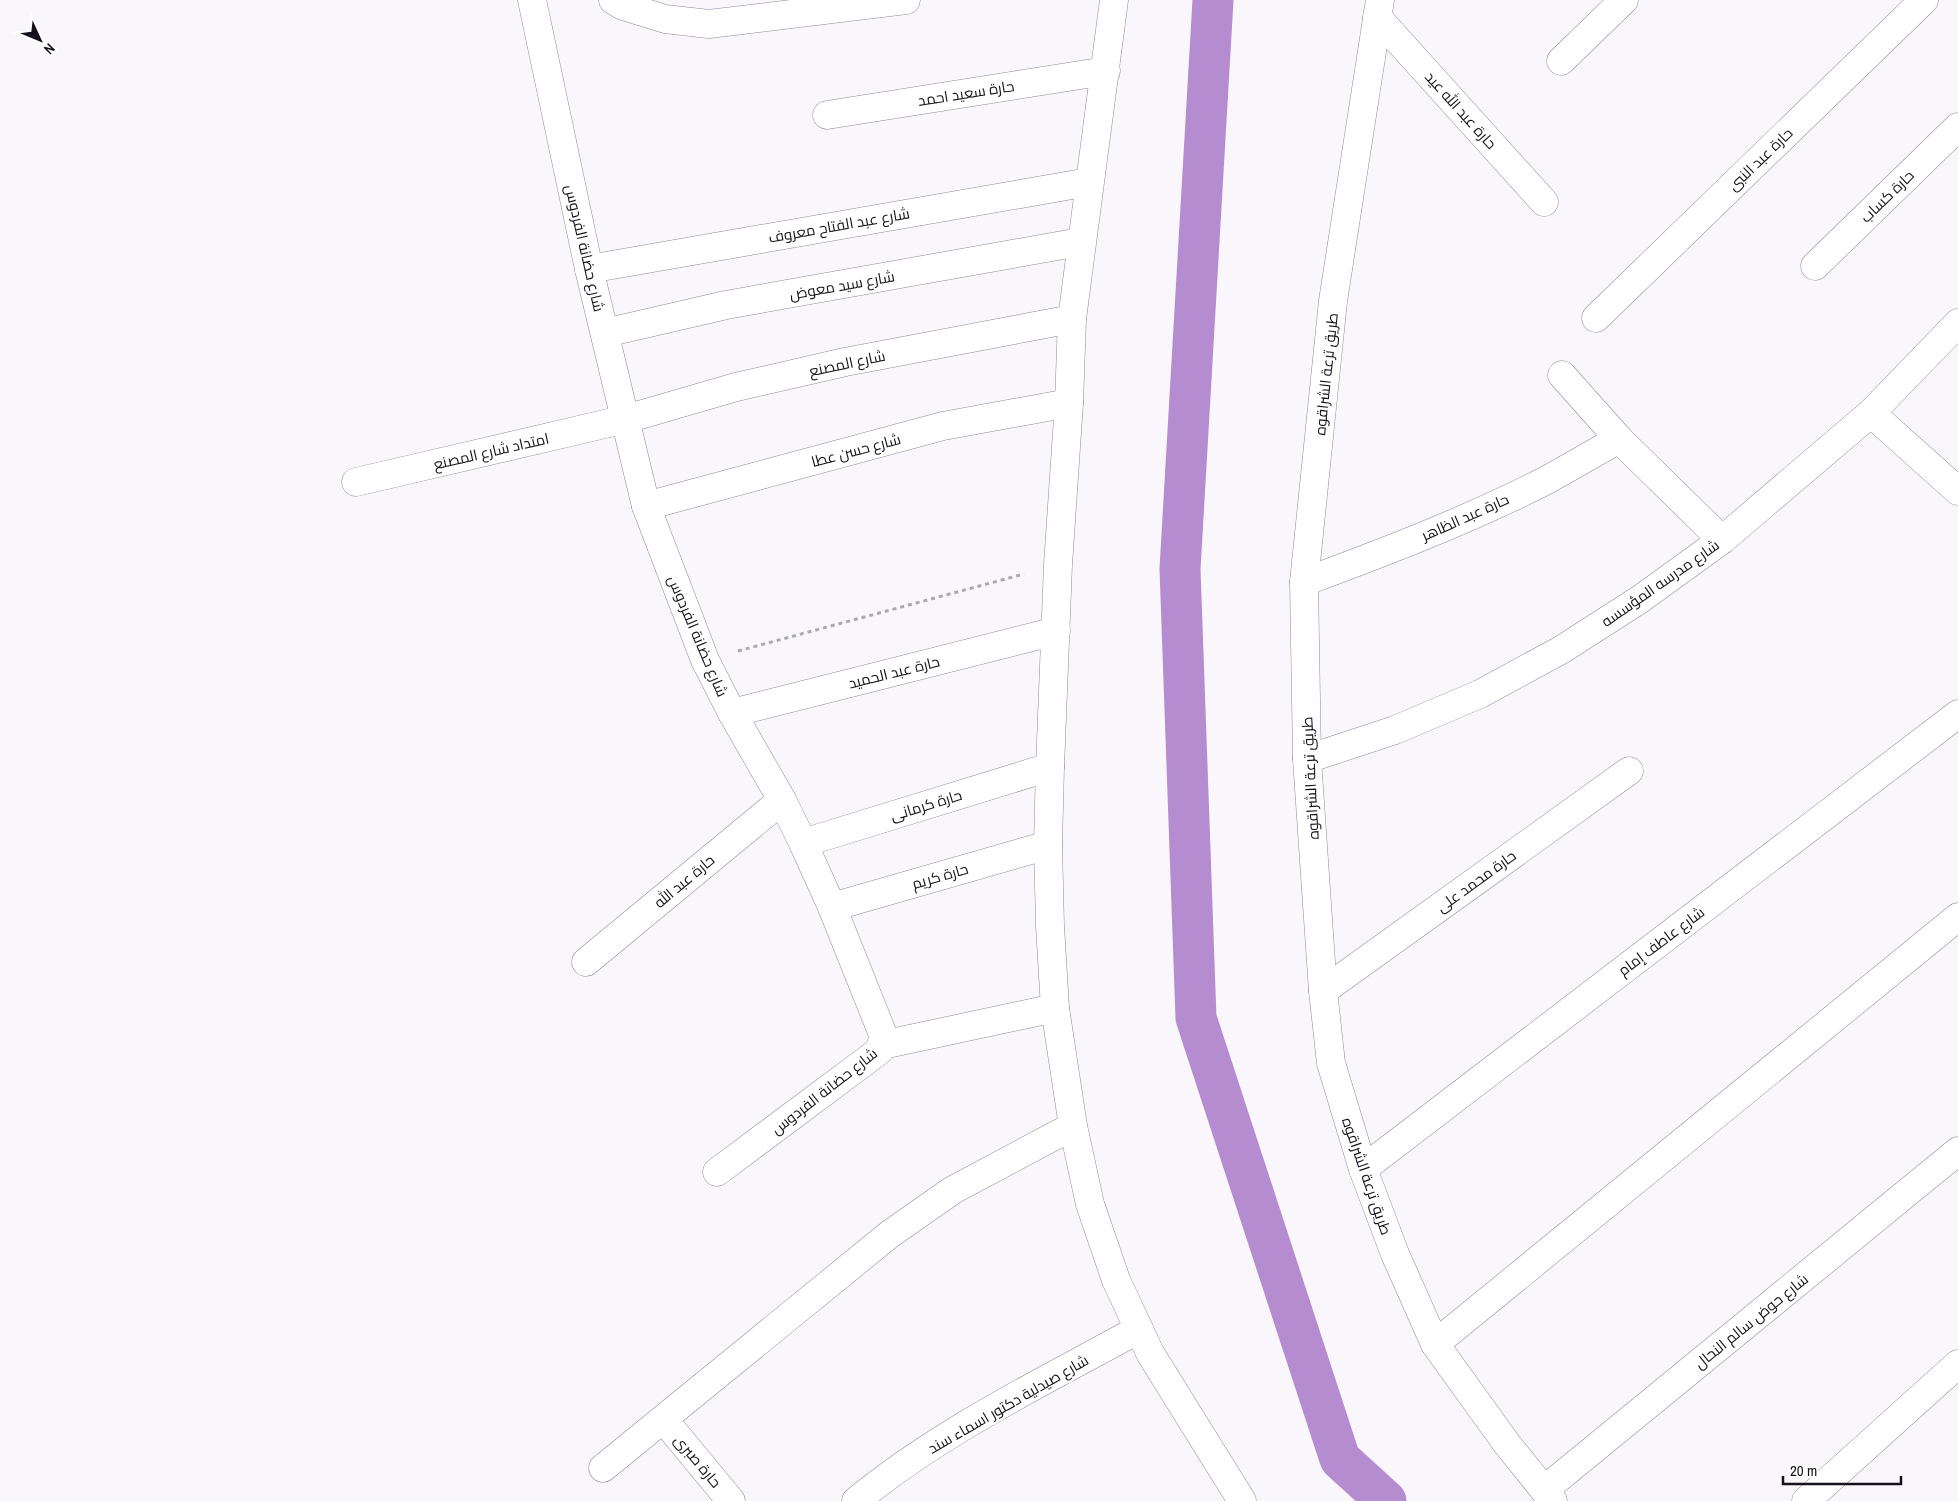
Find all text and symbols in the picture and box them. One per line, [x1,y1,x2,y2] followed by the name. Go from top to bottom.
[15,15,65,65] north arrow
[40,40,59,58] text: N
[1420,66,1502,154] street label: حارة عبد الله عيد
[916,75,1016,111] street label: حارة سعيد احمد
[1723,123,1797,195] street label: حارة عبد النبى
[1855,165,1919,227] street label: حارة كساب
[559,182,610,314] street label: شارع حضانة الفردوس
[767,202,912,249] street label: شارع عبد الفتاح معروف
[788,265,896,306] street label: شارع سيد معوض
[1309,312,1343,436] street label: طريق ترعة الشراقوه
[807,345,887,382] street label: شارع المصنع
[431,427,551,476] street label: امتداد شارع المصنع
[809,428,903,473] street label: شارع حسن عطا
[1417,488,1512,546] street label: حارة عبد الظاهر
[1597,534,1724,632] street label: شارع مدرسه المؤسسه
[662,572,733,700] street label: شارع حضانة الفردوس
[846,651,942,693] street label: حارة عبد الحميد
[1296,716,1324,840] street label: طريق ترعة الشراقوه
[888,784,964,826] street label: حارة كرمانى
[1432,845,1520,917] street label: حارة محمد على
[649,849,719,913] street label: حارة عبد الله
[909,858,971,894] street label: حارة كريم
[1613,901,1709,981] street label: شارع عاطف إمام
[766,1043,882,1140] street label: شارع حضانة الفردوس
[1337,1114,1397,1238] street label: طريق ترعة الشراقوه
[1690,1268,1813,1374] street label: شارع حوض سالم النحال
[924,1349,1093,1460] street label: شارع صيدلية دكتور اسماء سند
[670,1430,726,1492] street label: حارة صبرى
[1783,1454,1900,1486] scale bar
[1790,1460,1817,1481] text: 20 m

